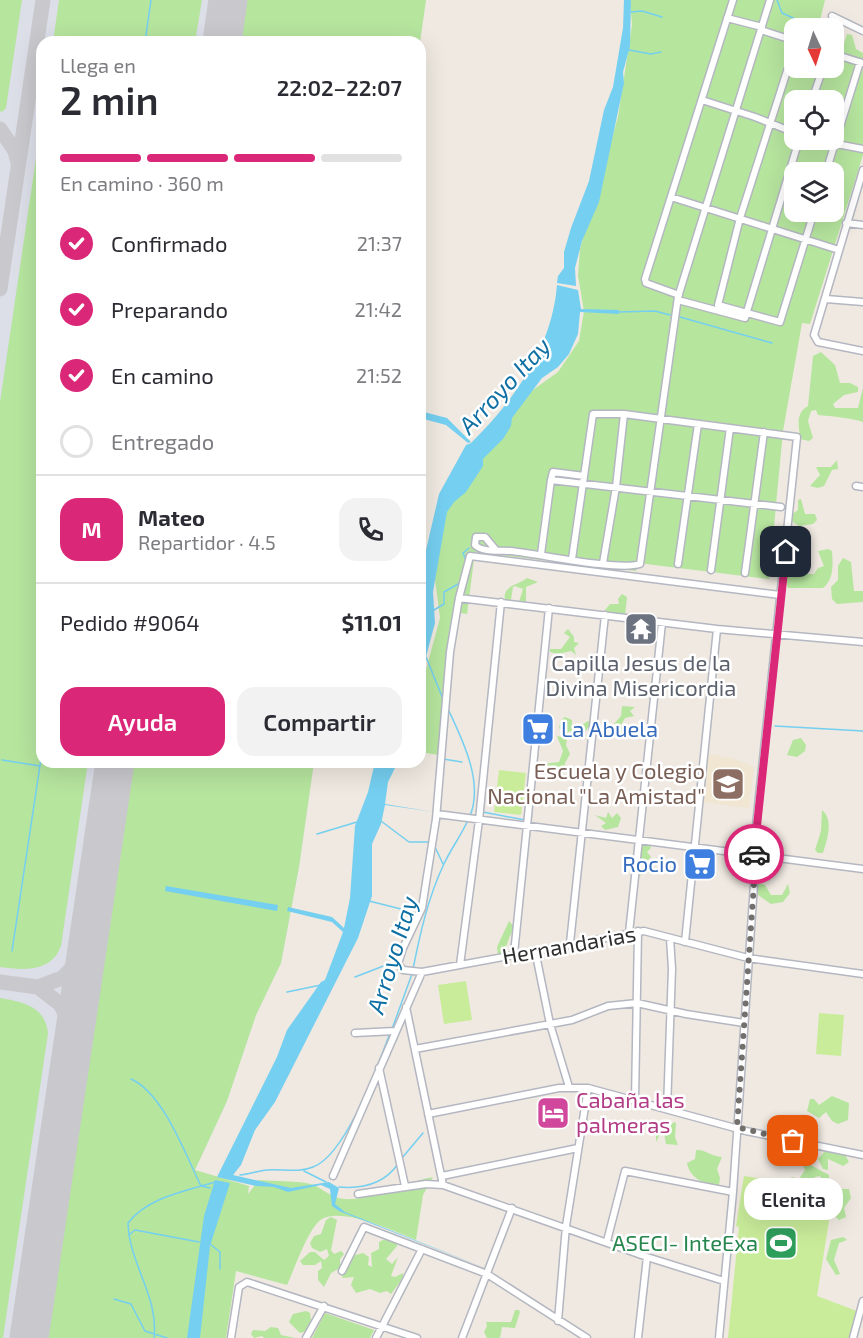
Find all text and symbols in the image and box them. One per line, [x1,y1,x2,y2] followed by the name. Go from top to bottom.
[784,18,844,78] north arrow
[784,18,844,222] map controls
[60,53,136,77] text: Llega en
[277,74,402,100] text: 22:02–22:07
[60,76,159,123] text: 2 min
[784,90,844,150] button: locate
[784,162,844,222] button: layers
[60,171,224,195] text: En camino · 360 m
[60,227,93,260] icon: check
[111,230,227,256] text: Confirmado
[357,231,402,255] text: 21:37
[60,293,93,326] icon: check
[111,296,228,322] text: Preparando
[355,297,402,321] text: 21:42
[451,331,556,440] water label: Arroyo Itay
[60,359,93,392] icon: check
[111,362,214,388] text: En camino
[356,363,402,387] text: 21:52
[111,428,214,454] text: Entregado
[339,498,402,561] button: phone
[138,504,205,530] text: Mateo
[81,516,102,542] text: M
[760,526,811,577] pin
[138,530,276,554] text: Repartidor · 4.5
[769,535,802,568] icon: home
[60,609,200,635] text: Pedido #9064
[341,609,402,635] text: $11.01
[623,611,659,647] temple icon: Capilla Jesus de la Divina Misericordia
[546,649,736,700] place label: Capilla Jesus de la Divina Misericordia
[60,687,225,756] button: Ayuda
[237,687,402,756] button: Compartir
[520,711,556,747] supermarket icon: La Abuela
[561,715,658,741] place label: La Abuela
[487,757,705,808] place label: Escuela y Colegio Nacional "La Amistad"
[710,766,746,802] school or university icon: Escuela y Colegio Nacional "La Amistad"
[724,824,784,884] courier
[738,838,771,871] icon: car
[682,846,718,882] supermarket icon: Rocio
[622,850,677,876] place label: Rocio
[360,892,423,1018] water label: Arroyo Itay
[500,919,638,969] street label: Hernandarias
[576,1086,685,1137] place label: Cabaña las palmeras
[535,1095,571,1131] hotel icon: Cabaña las palmeras
[767,1115,818,1166] pin
[776,1124,809,1157] icon: bag
[744,1177,842,1219] callout: Elenita
[761,1187,826,1211] text: Elenita
[763,1225,799,1261] sports icon: ASECI- InteExa
[612,1229,758,1255] place label: ASECI- InteExa

